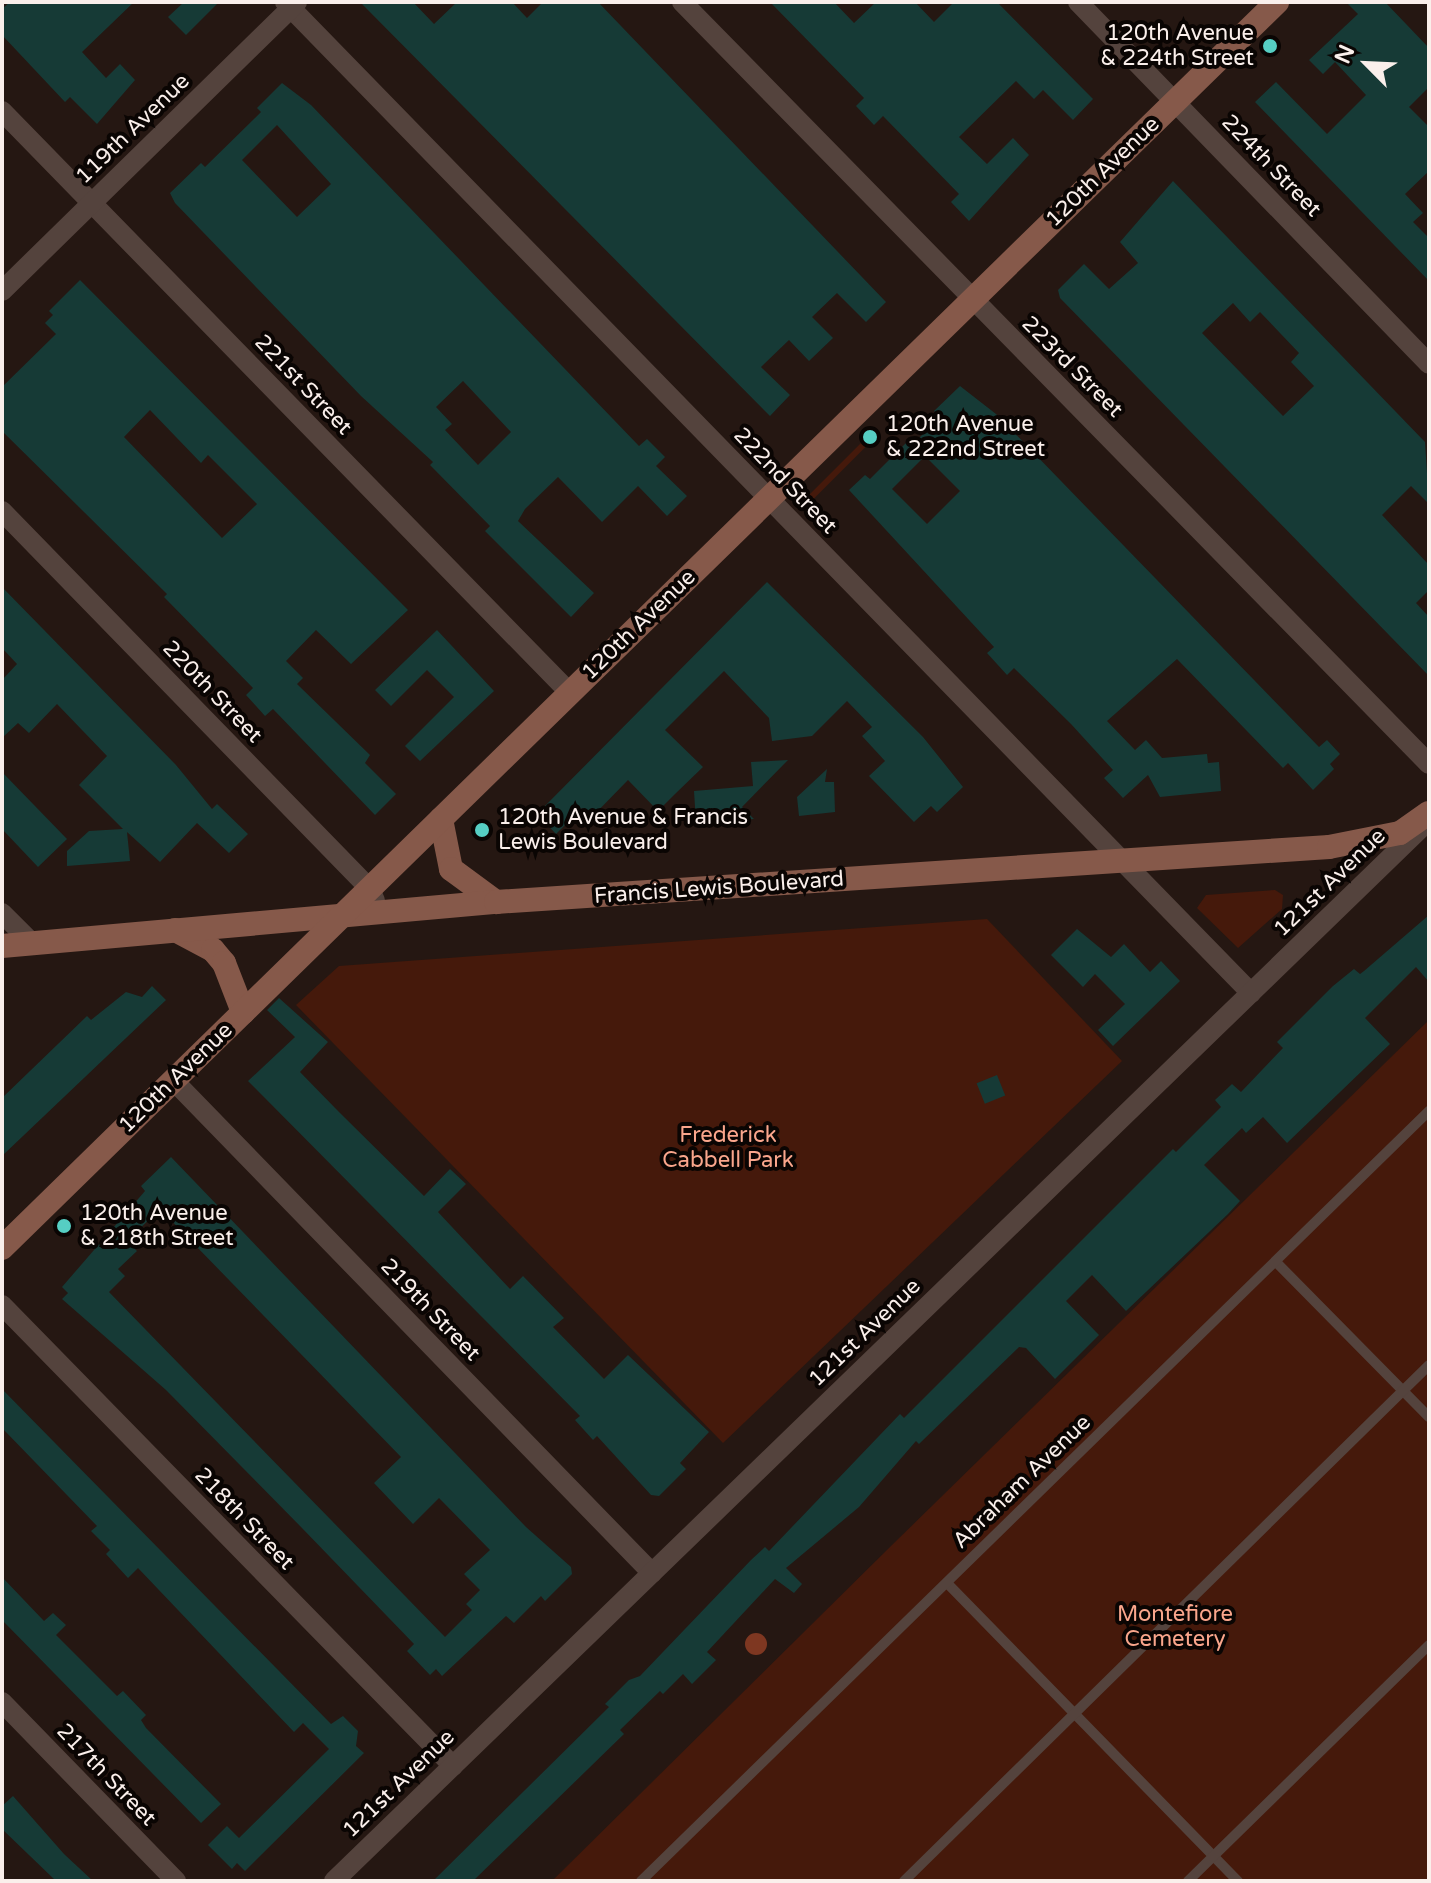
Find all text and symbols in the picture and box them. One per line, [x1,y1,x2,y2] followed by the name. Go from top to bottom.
[1100,20,1254,72] place label: 120th Avenue & 224th Street
[1327,24,1407,104] north arrow
[1261,37,1279,55] marker: 120th Avenue & 224th Street
[1330,41,1361,68] text: N
[71,68,195,190] street label: 119th Avenue
[1216,109,1326,223] street label: 224th Street
[1041,111,1165,233] street label: 120th Avenue
[1016,311,1128,423] street label: 223rd Street
[249,329,357,441] street label: 221st Street
[886,411,1045,462] place label: 120th Avenue & 222nd Street
[728,422,842,540] street label: 222nd Street
[861,428,879,446] marker: 120th Avenue & 222nd Street
[577,564,701,686] street label: 120th Avenue
[157,635,267,749] street label: 220th Street
[498,804,748,856] place label: 120th Avenue & Francis Lewis Boulevard
[473,821,491,839] marker: 120th Avenue & Francis Lewis Boulevard
[1269,823,1391,943] street label: 121st Avenue
[593,866,845,910] street label: Francis Lewis Boulevard
[114,1017,238,1139] street label: 120th Avenue
[662,1122,794,1174] park label: Frederick Cabbell Park
[80,1200,234,1252] place label: 120th Avenue & 218th Street
[55,1217,73,1235] marker: 120th Avenue & 218th Street
[375,1253,485,1367] street label: 219th Street
[804,1273,926,1393] street label: 121st Avenue
[948,1410,1096,1554] street label: Abraham Avenue
[189,1462,299,1576] street label: 218th Street
[1117,1601,1233,1652] park label: Montefiore Cemetery
[51,1718,161,1832] street label: 217th Street
[338,1724,460,1844] street label: 121st Avenue

